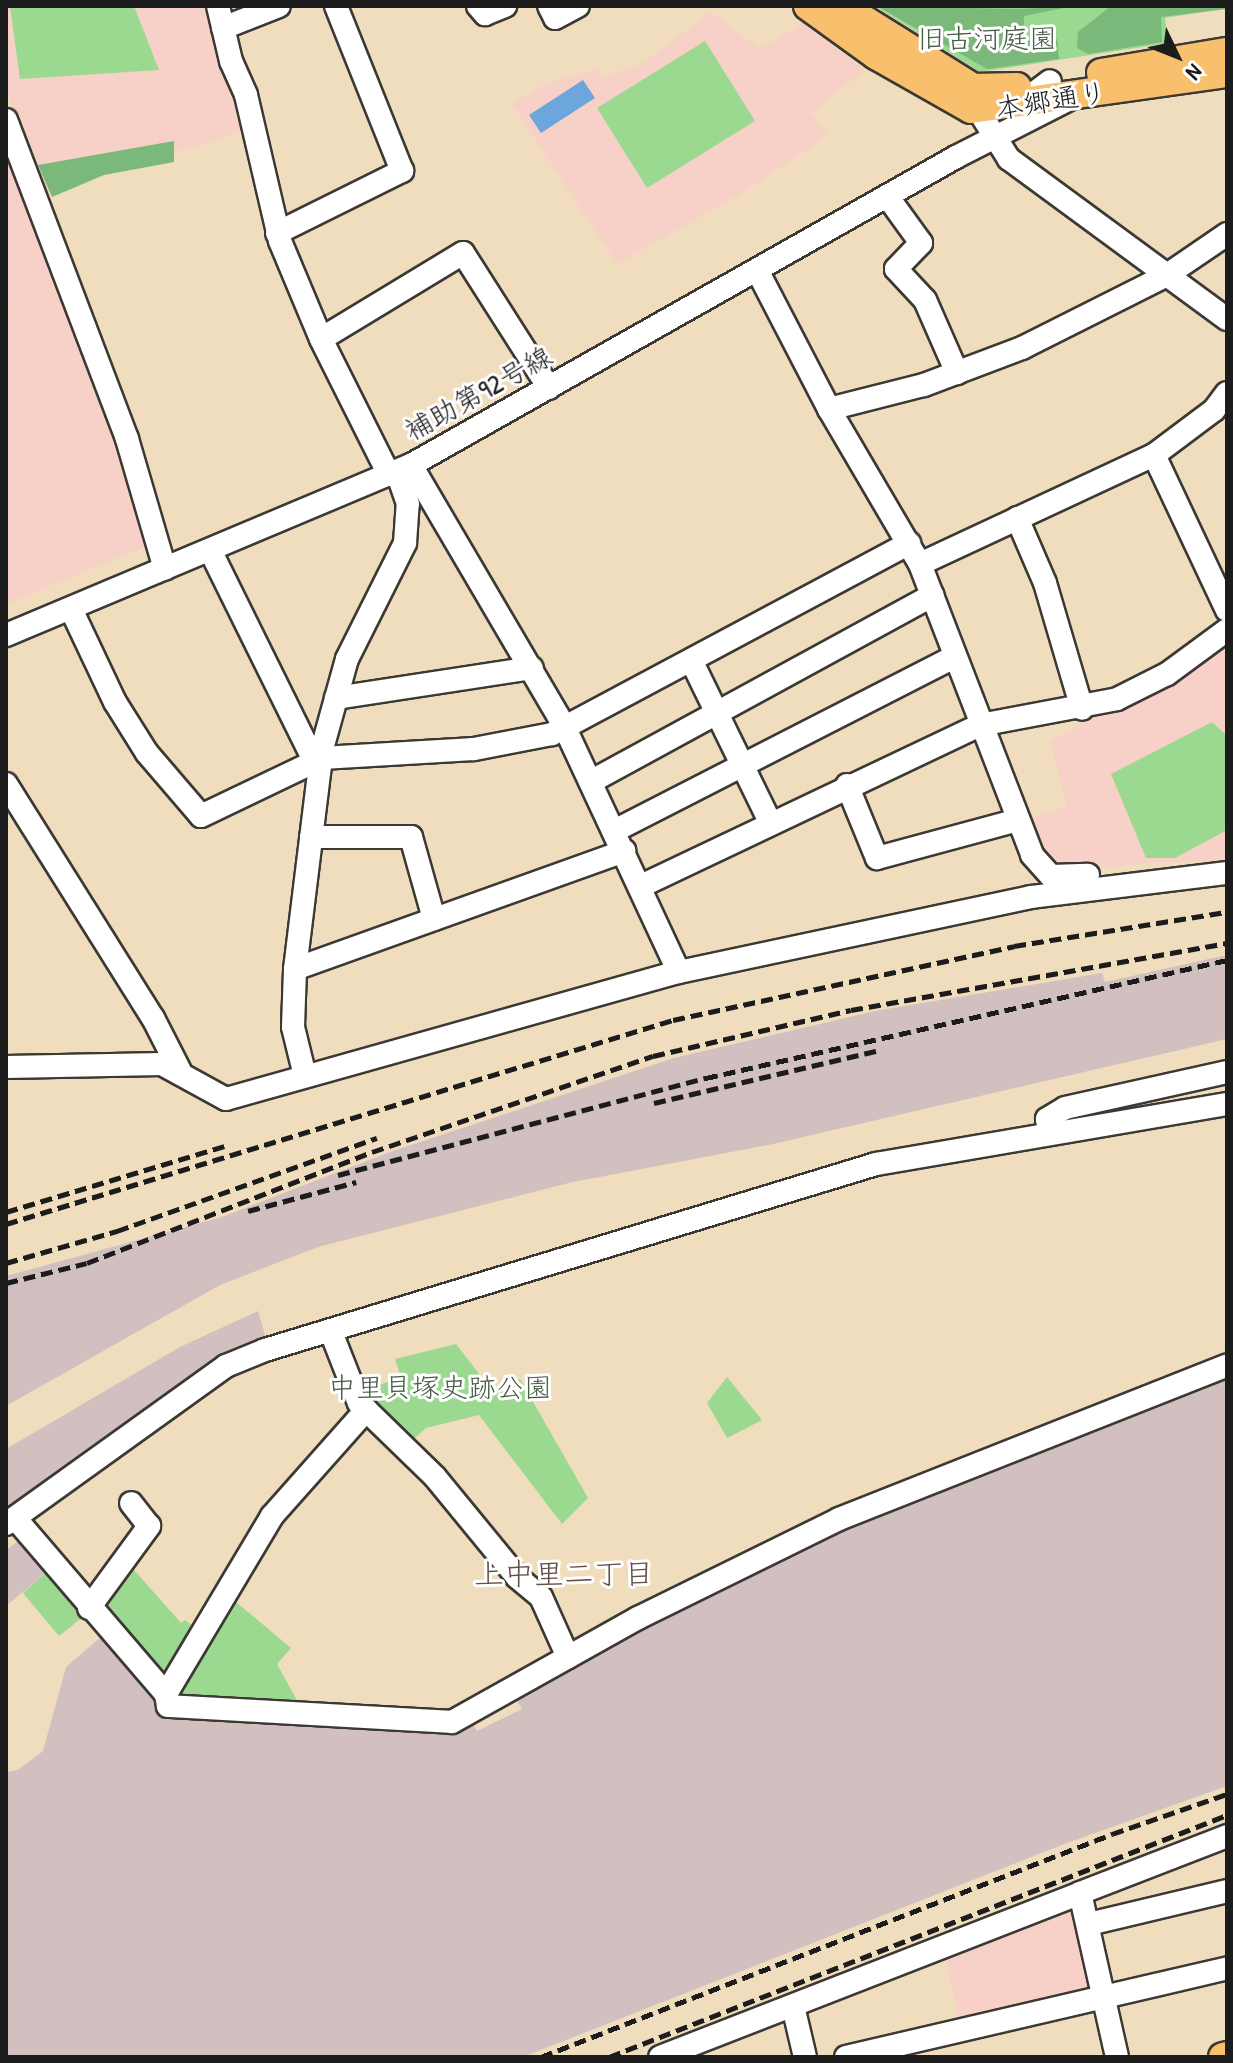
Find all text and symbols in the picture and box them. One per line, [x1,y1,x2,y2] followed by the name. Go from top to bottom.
[1137,16,1217,96] north arrow
[917,21,1057,55] park label: 旧古河庭園
[1180,58,1210,87] text: N
[993,75,1109,125] street label: 本郷通り
[398,339,558,447] street label: 補助第92号線
[328,1370,552,1404] park label: 中里貝塚史跡公園
[474,1555,654,1591] district label: 上中里二丁目

